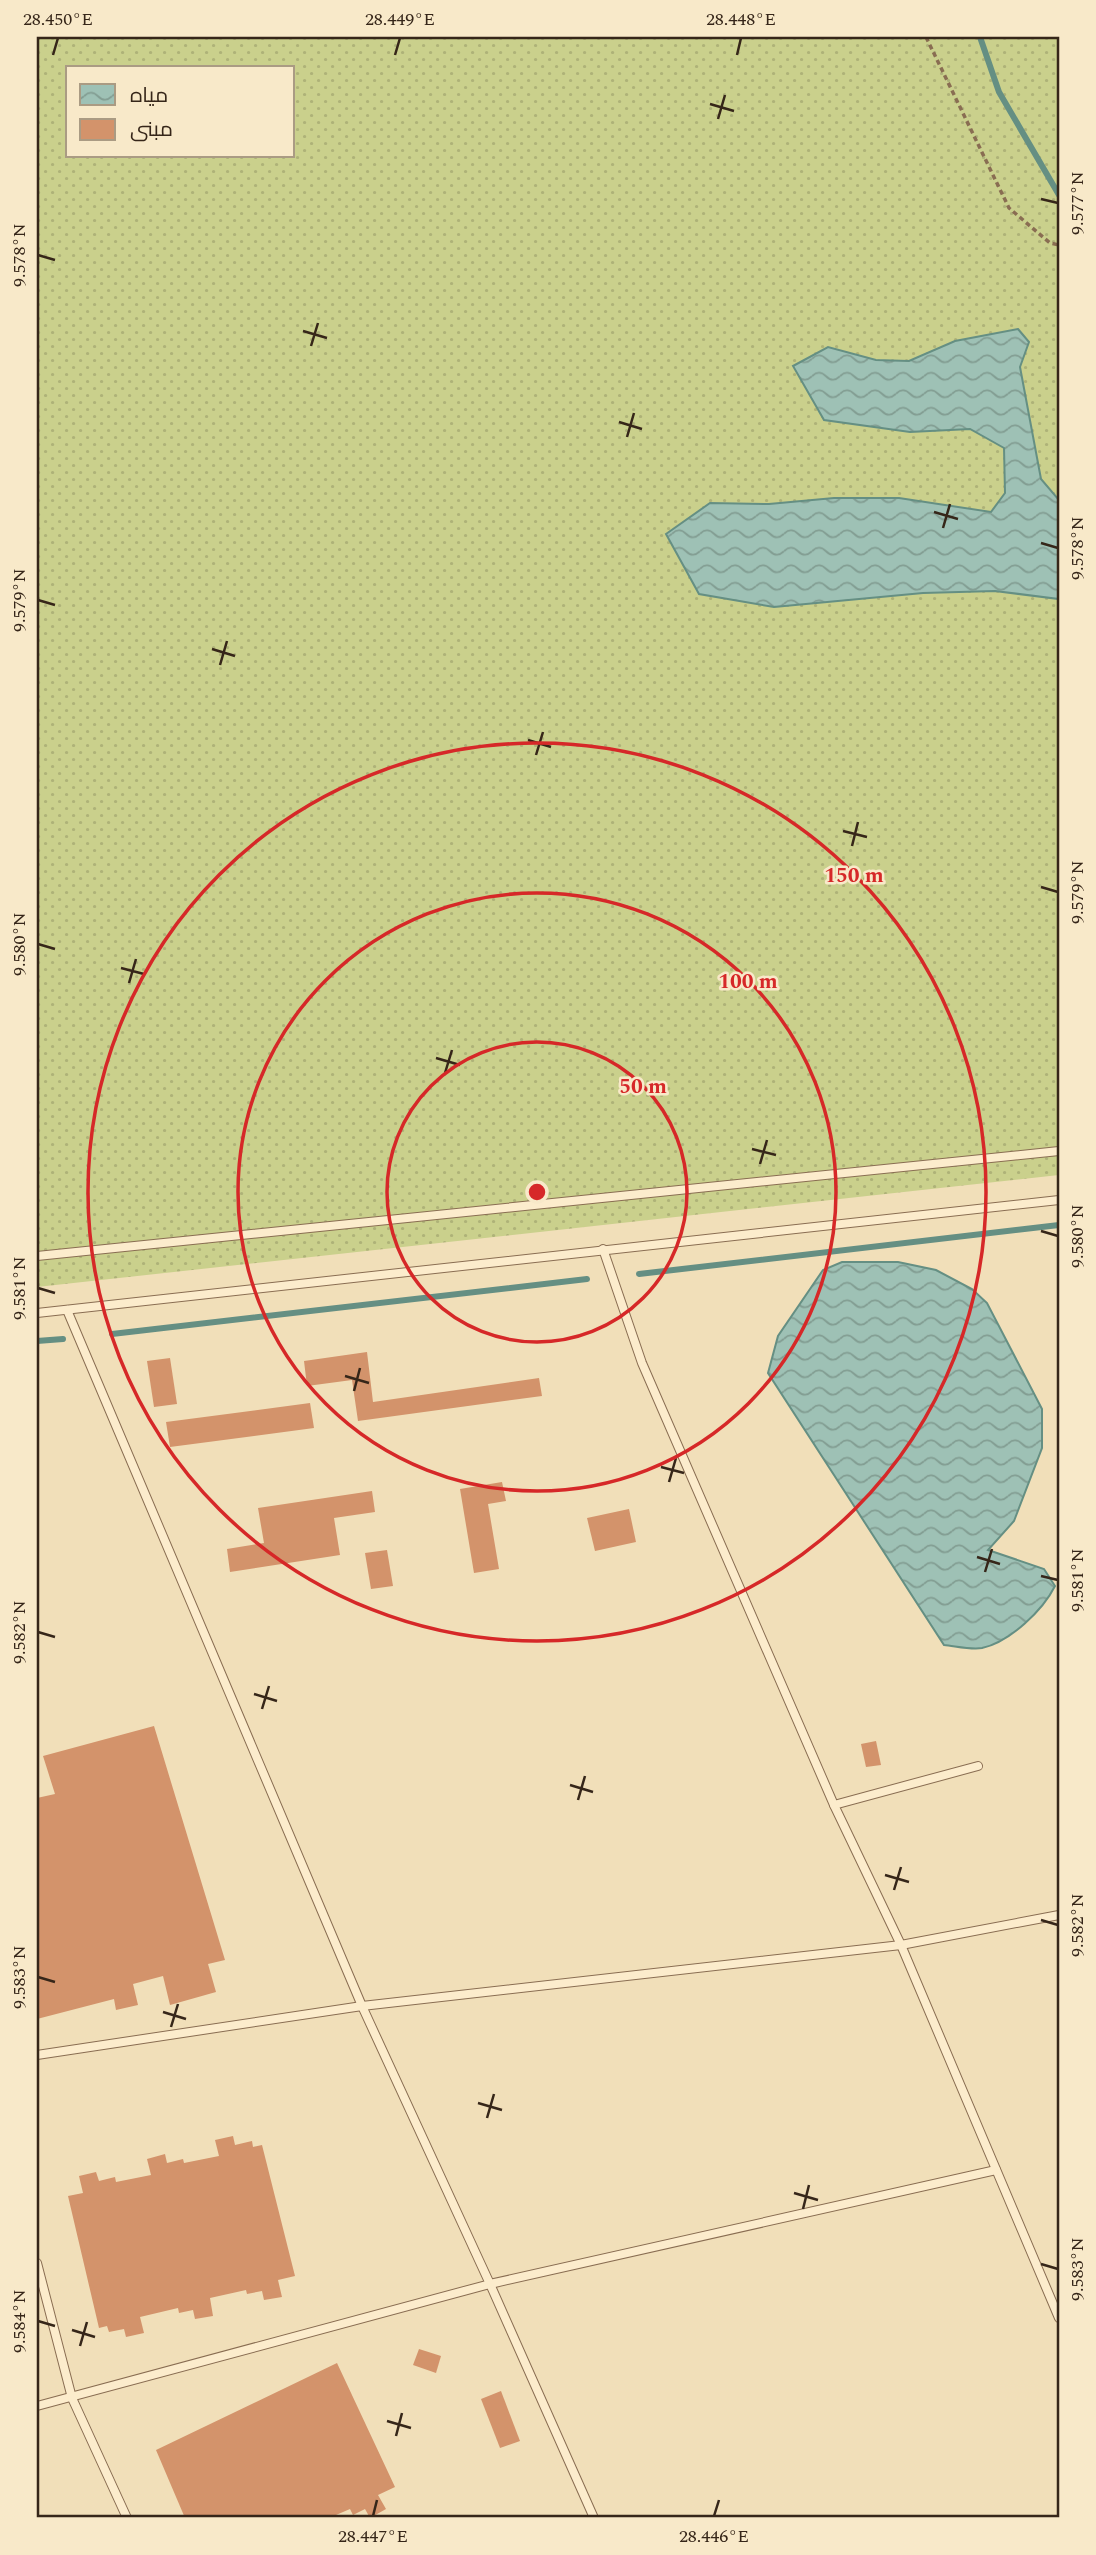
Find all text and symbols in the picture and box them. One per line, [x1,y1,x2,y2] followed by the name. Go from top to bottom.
[23,6,93,33] text: 28.450°E
[365,6,435,33] text: 28.449°E
[706,6,776,33] text: 28.448°E
[66,66,294,158] legend
[130,80,168,112] text: مياه
[130,114,173,146] text: مبنى
[1064,171,1091,235] text: 9.577°N
[6,223,33,287] text: 9.578°N
[1064,516,1091,580] text: 9.578°N
[6,568,33,632] text: 9.579°N
[824,860,884,892] text: 150 m
[1064,860,1091,924] text: 9.579°N
[6,912,33,976] text: 9.580°N
[718,966,778,998] text: 100 m
[619,1071,667,1103] text: 50 m
[525,1180,549,1204] centre of rings
[1064,1204,1091,1268] text: 9.580°N
[6,1256,33,1320] text: 9.581°N
[1064,1548,1091,1612] text: 9.581°N
[6,1600,33,1664] text: 9.582°N
[1064,1893,1091,1957] text: 9.582°N
[6,1945,33,2009] text: 9.583°N
[1064,2237,1091,2301] text: 9.583°N
[6,2289,33,2353] text: 9.584°N
[338,2523,408,2550] text: 28.447°E
[679,2523,749,2550] text: 28.446°E

